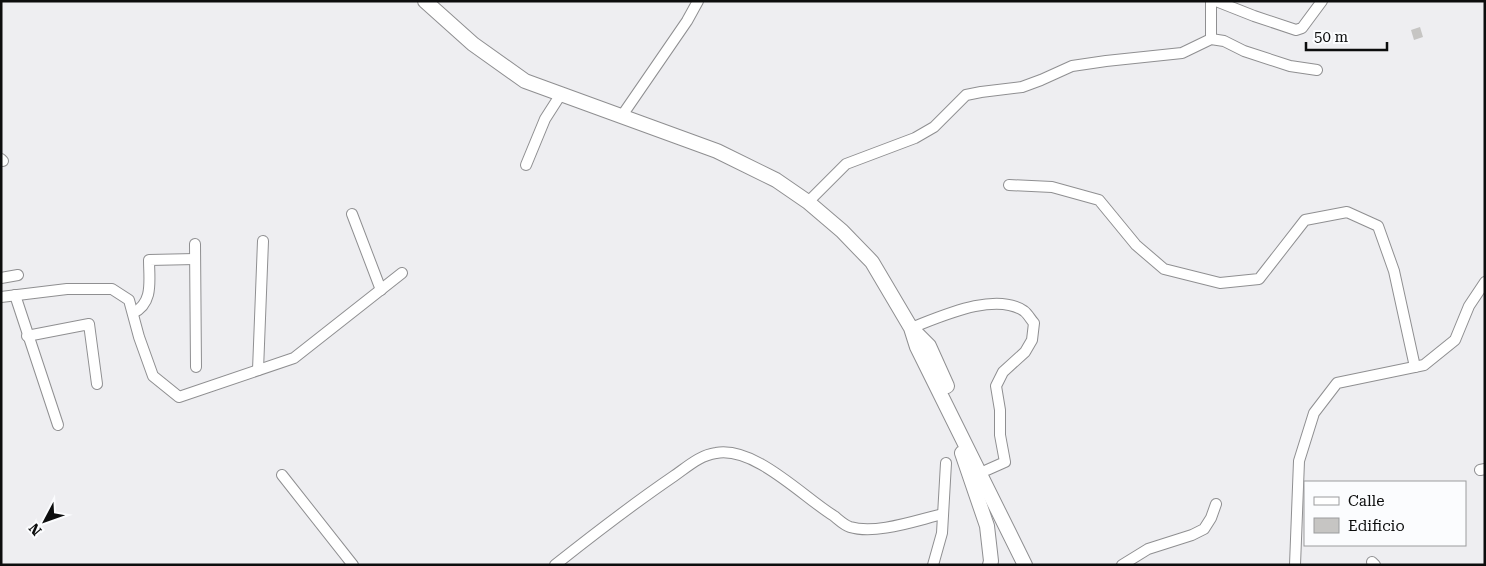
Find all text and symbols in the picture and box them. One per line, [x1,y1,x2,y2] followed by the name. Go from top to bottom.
[1306,20,1387,52] scale bar
[1314,28,1349,46] text: 50 m
[1304,481,1466,546] legend
[1348,492,1384,510] text: Calle
[20,496,70,546] north arrow
[1348,517,1405,535] text: Edificio
[25,520,45,539] text: N

